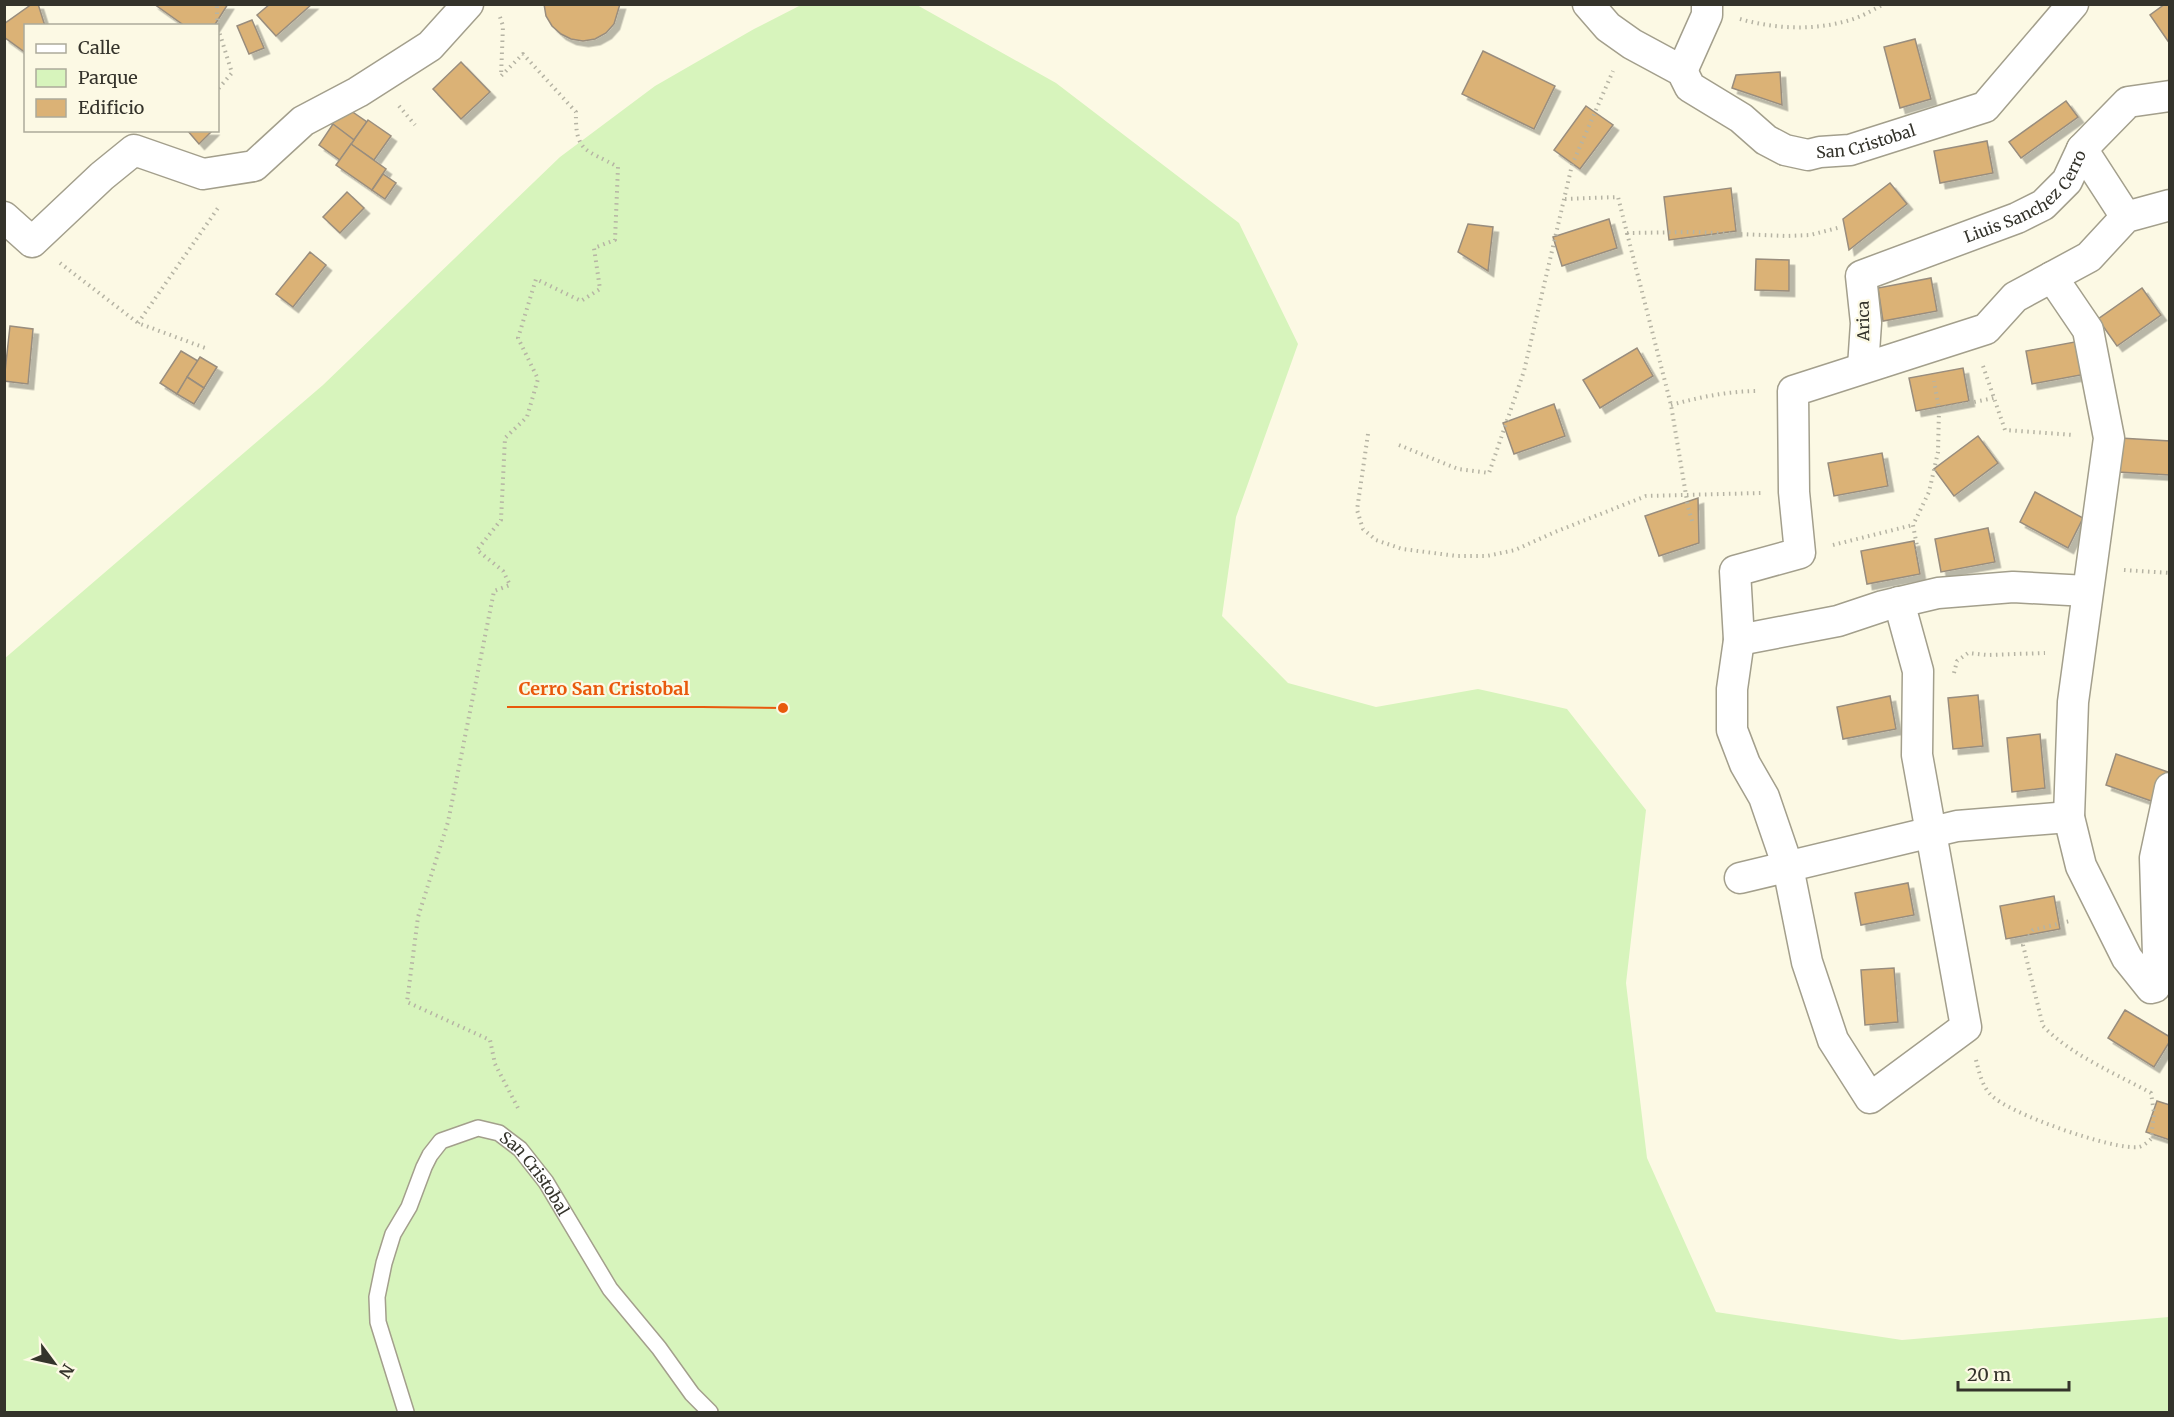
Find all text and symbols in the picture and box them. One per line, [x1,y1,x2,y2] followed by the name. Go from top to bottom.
[24,24,219,132] legend
[78,36,120,59] text: Calle
[78,66,138,89] text: Parque
[78,96,144,119] text: Edificio
[1815,120,1918,162] street label: San Cristobal
[1961,147,2090,247] street label: Liuis Sanchez Cerro
[1853,300,1873,342] street label: Arica
[507,671,702,707] callout: Cerro San Cristobal
[519,677,689,700] text: Cerro San Cristobal
[496,1127,574,1219] street label: San Cristobal
[24,1333,84,1393] north arrow
[1958,1354,2069,1392] scale bar
[55,1360,78,1382] text: N
[1967,1363,2011,1386] text: 20 m

